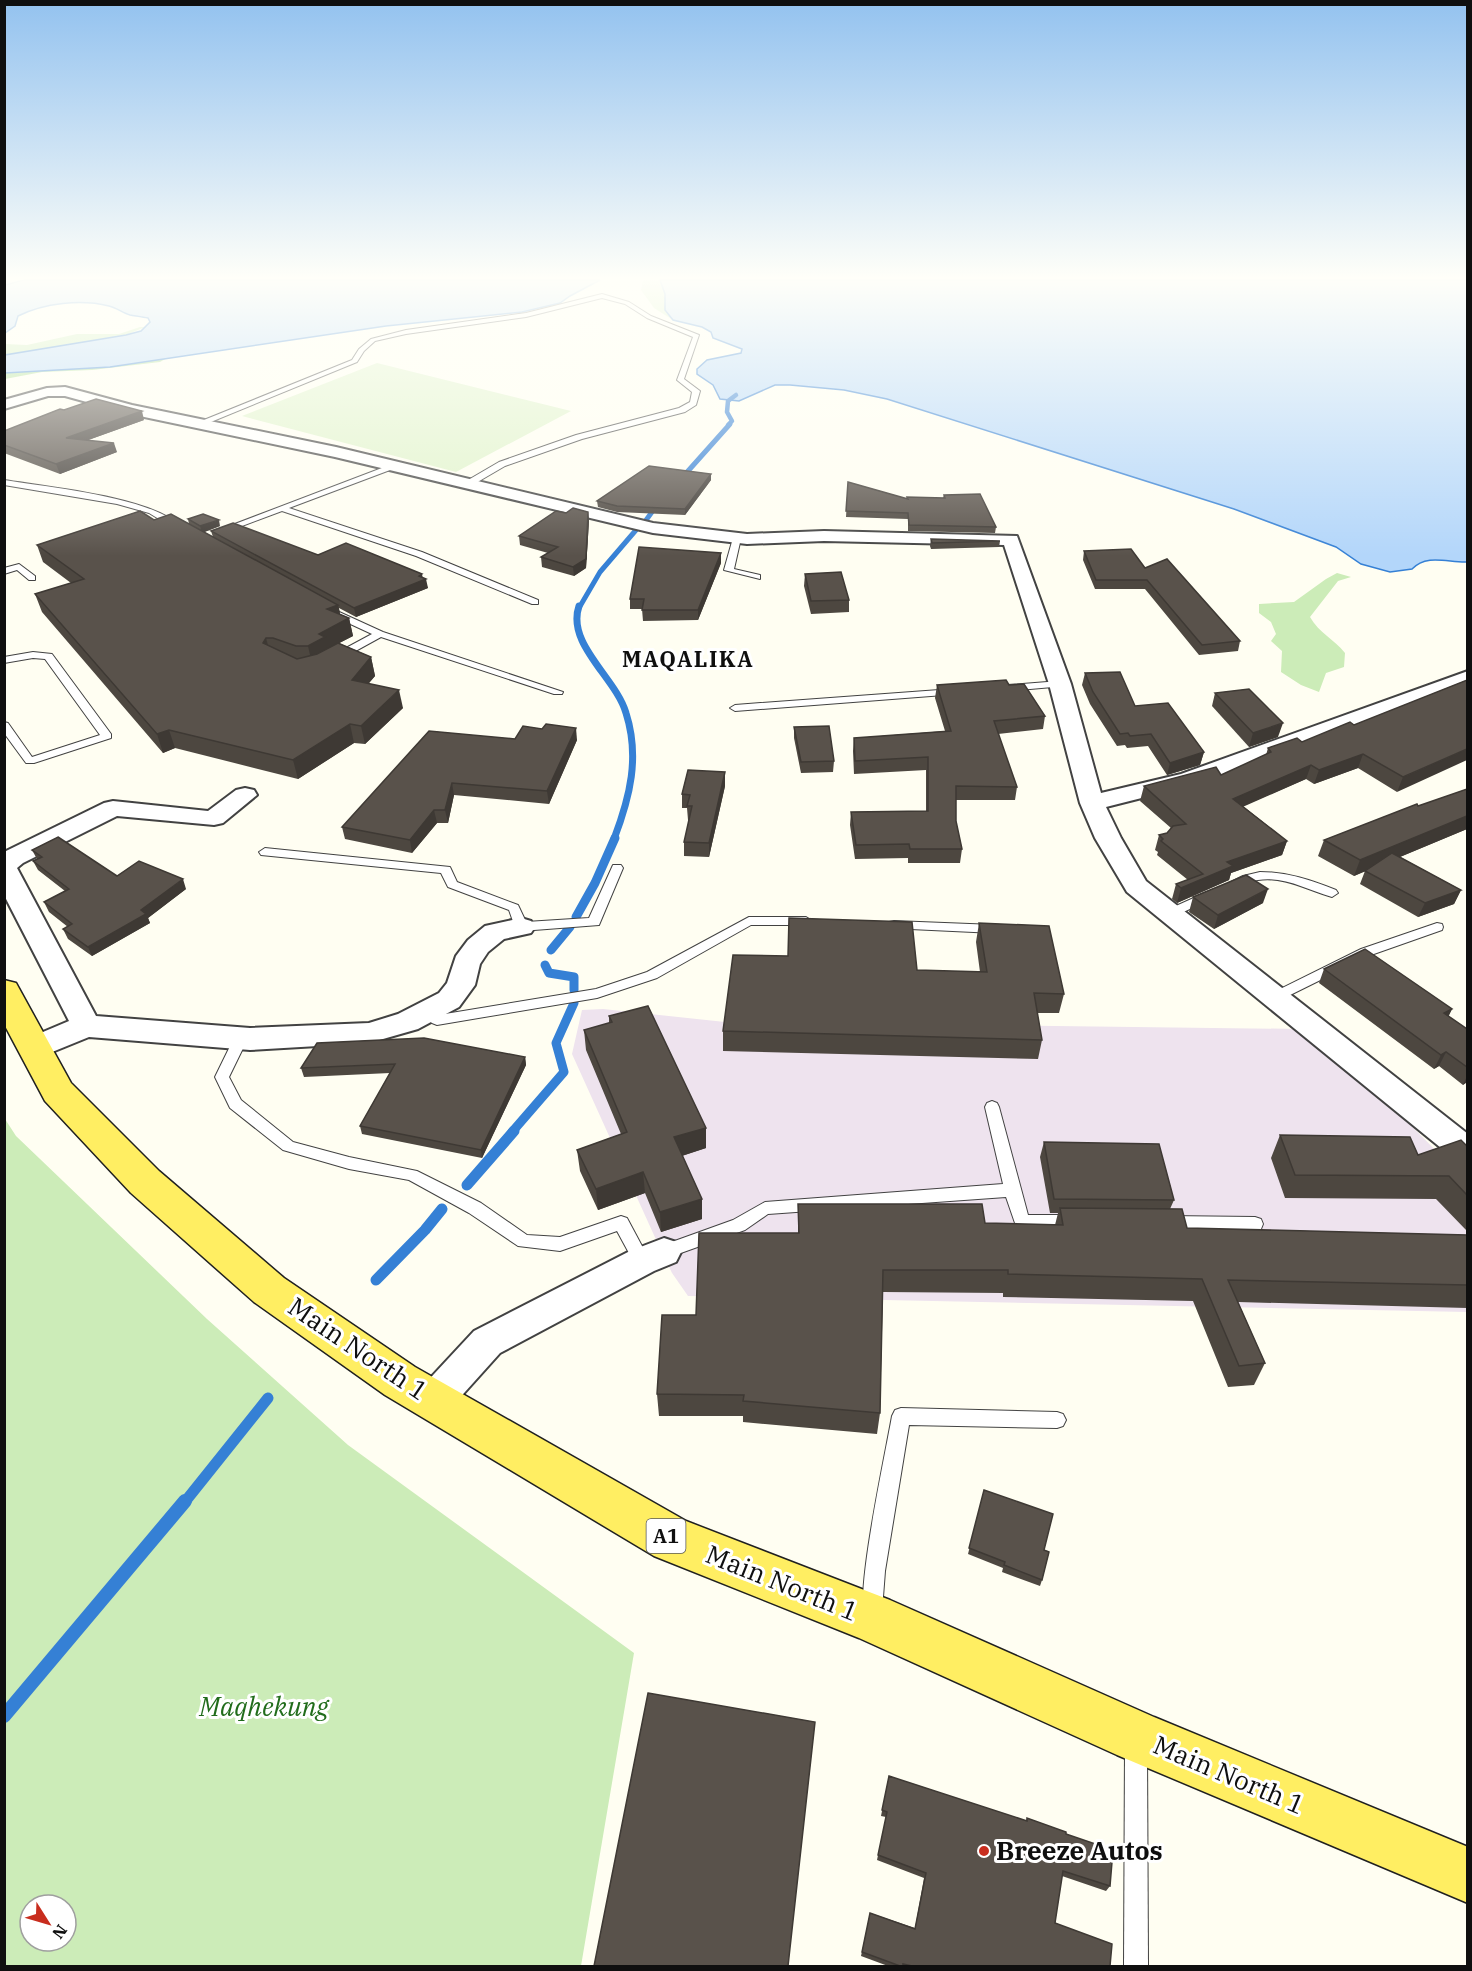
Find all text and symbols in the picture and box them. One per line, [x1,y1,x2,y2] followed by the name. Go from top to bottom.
[622,644,754,673] district label: MAQALIKA
[282,1289,435,1407] street label: Main North 1
[646,1519,686,1553] road number: A1
[701,1536,864,1628] street label: Main North 1
[198,1689,330,1723] park label: Maqhekung
[1149,1727,1310,1821] street label: Main North 1
[996,1833,1163,1867] place label: Breeze Autos
[977,1844,991,1858] marker: Breeze Autos
[18,1893,78,1953] north arrow
[48,1921,72,1943] text: N

